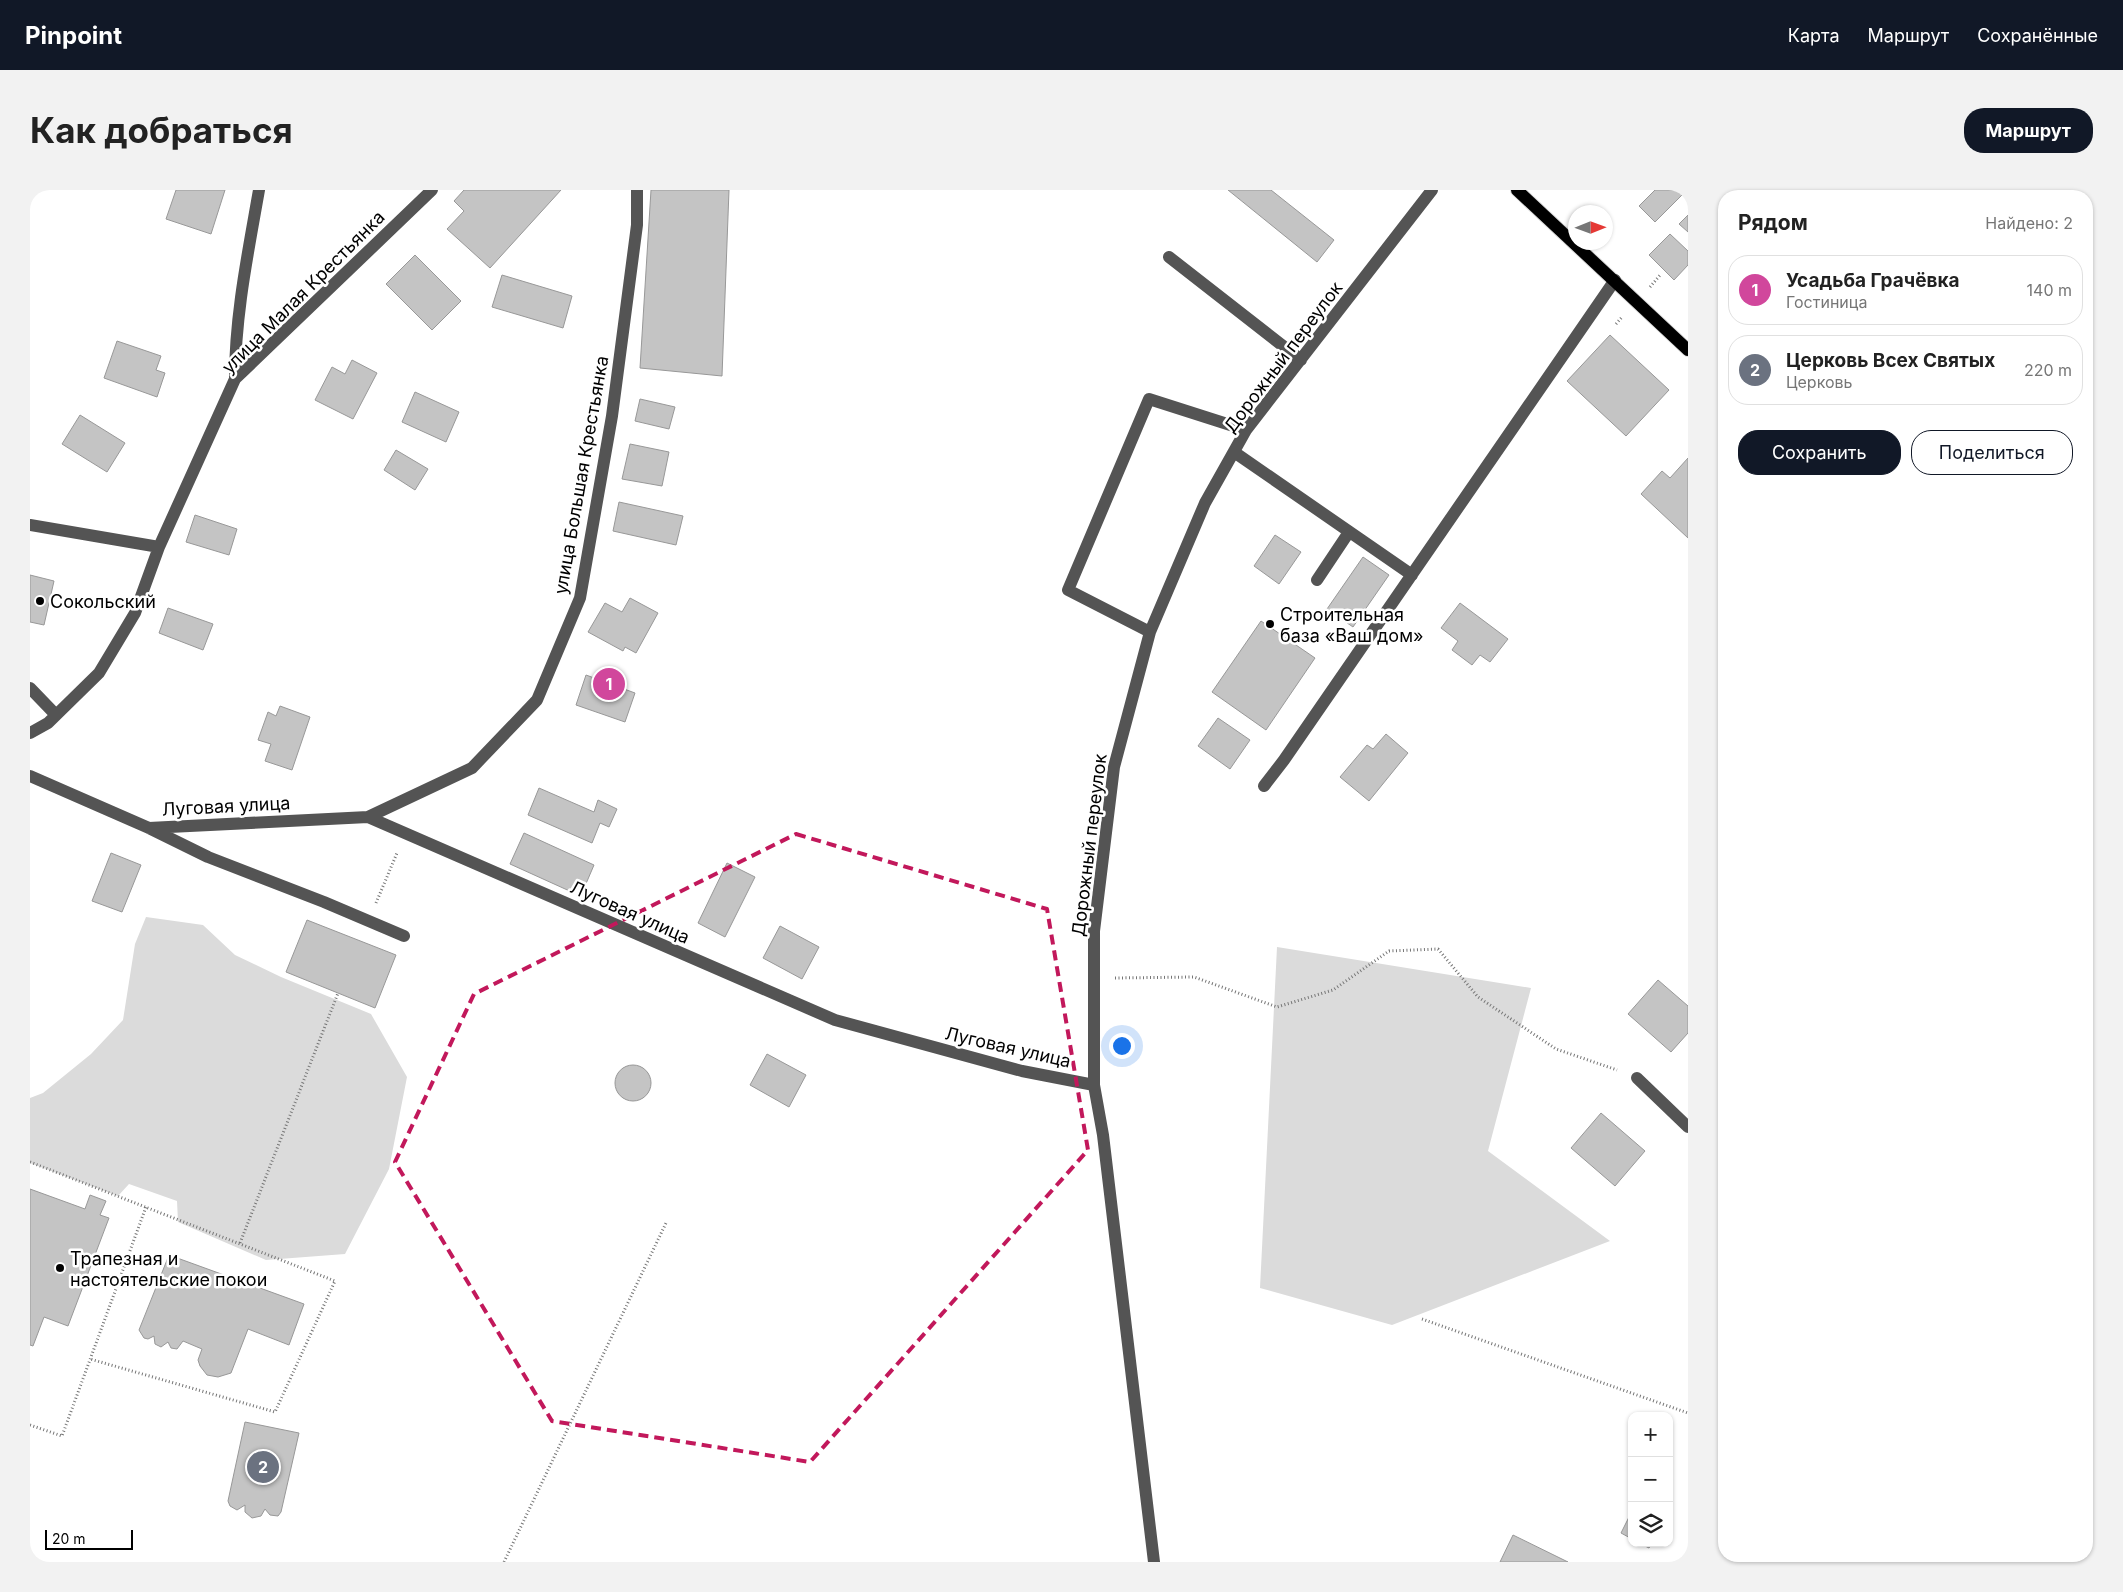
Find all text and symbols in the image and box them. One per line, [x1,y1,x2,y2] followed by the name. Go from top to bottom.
[25,21,122,50] text: Pinpoint
[1788,25,1840,46] text: Карта
[1868,25,1949,46] text: Маршрут
[1977,25,2098,46] text: Сохранённые
[1964,108,2093,153] button: Маршрут
[30,109,293,151] text: Как добраться
[1568,205,1613,250] north arrow
[217,206,389,378] street label: улица Малая Крестьянка
[1738,210,1808,235] text: Рядом
[1985,213,2073,233] text: Найдено: 2
[1786,269,1960,292] text: Усадьба Грачёвка
[1219,277,1347,437] street label: Дорожный переулок
[1752,280,1758,300] text: 1
[2027,280,2072,300] text: 140 m
[1786,292,1867,312] text: Гостиница
[1786,349,1995,372] text: Церковь Всех Святых
[550,354,612,596] street label: улица Большая Крестьянка
[1750,360,1760,380] text: 2
[2024,360,2072,380] text: 220 m
[1786,372,1853,392] text: Церковь
[1738,430,1901,475] button: Сохранить
[1911,430,2073,475] button: Поделиться
[50,591,156,612] place label: Сокольский
[34,595,46,607] marker: Сокольский
[1280,604,1424,646] place label: Строительная база «Ваш дом»
[1264,618,1276,630] marker: Строительная база «Ваш дом»
[593,665,625,703] pin: 1
[1067,752,1111,937] street label: Дорожный переулок
[161,792,291,820] street label: Луговая улица
[567,876,693,948] street label: Луговая улица
[943,1022,1073,1072] street label: Луговая улица
[1109,1033,1135,1059] your location
[70,1248,267,1290] place label: Трапезная и настоятельские покои
[54,1262,66,1274] marker: Трапезная и настоятельские покои
[1628,1412,1673,1547] map controls
[1628,1412,1673,1457] button: +
[247,1448,279,1486] pin: 2
[1628,1457,1673,1502] button: −
[1628,1502,1673,1547] button: layers
[45,1527,132,1550] scale bar
[52,1530,86,1547] text: 20 m

